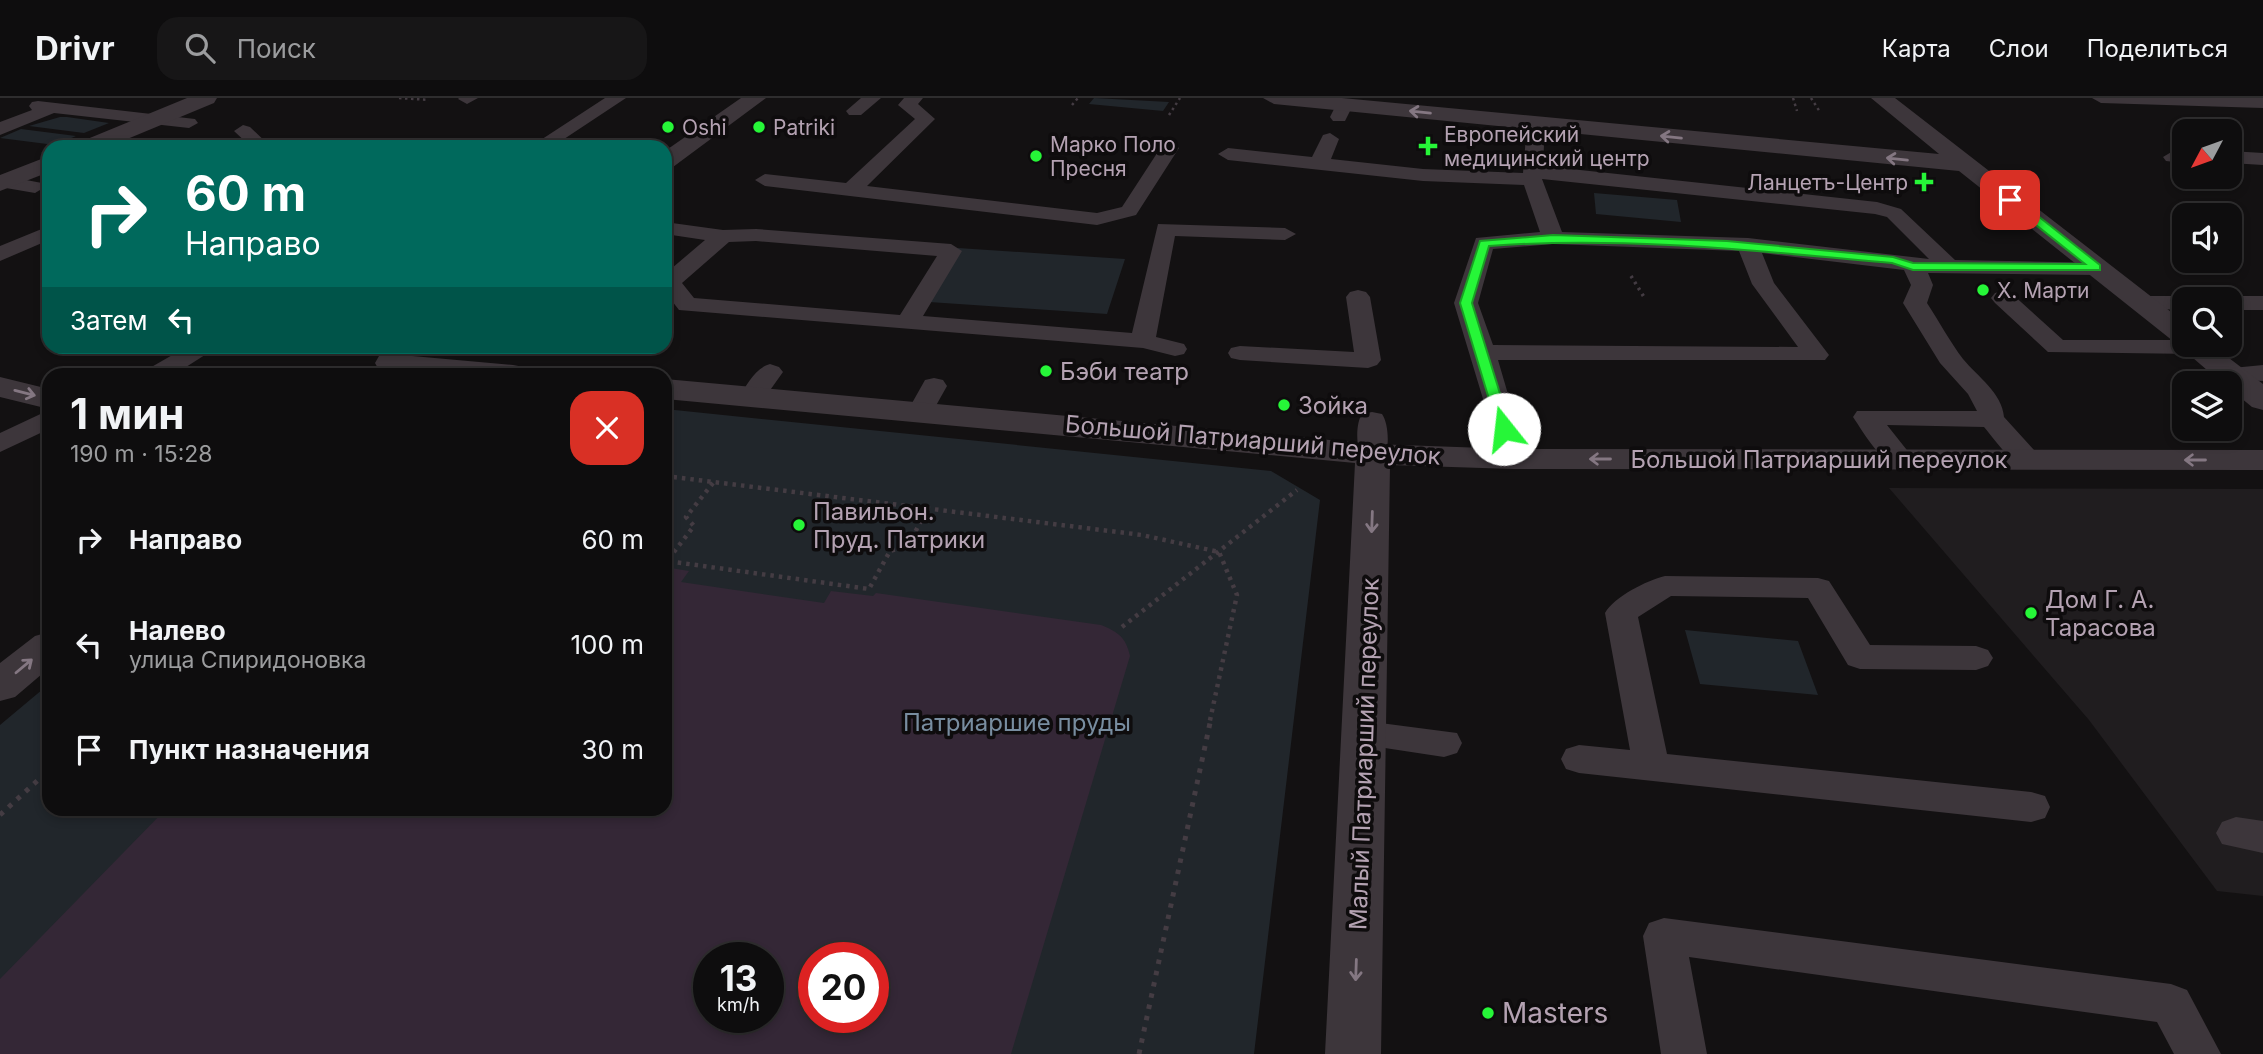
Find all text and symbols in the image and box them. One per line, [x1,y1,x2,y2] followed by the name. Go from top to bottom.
[157,17,647,80] search box
[35,28,115,68] text: Drivr
[181,29,219,67] icon: search
[237,33,316,64] text: Поиск
[1882,34,1951,63] text: Карта
[1989,34,2049,63] text: Слои
[2087,34,2228,63] text: Поделиться
[1409,106,1432,119] one-way arrow
[682,115,727,140] place label: Oshi
[773,115,835,140] place label: Patriki
[660,119,676,135] marker: Oshi
[751,119,767,135] marker: Patriki
[2172,119,2242,189] north arrow
[2172,119,2242,441] map controls
[1444,122,1650,171] place label: Европейский медицинский центр
[1660,130,1683,143] one-way arrow
[1050,132,1176,181] place label: Марко Поло Пресня
[1418,136,1438,156] marker: Европейский медицинский центр
[1028,148,1044,164] marker: Марко Поло Пресня
[1887,152,1909,165] one-way arrow
[185,164,306,223] text: 60 m
[70,168,161,259] icon: right
[1747,170,1908,195] place label: Ланцетъ-Центр
[1980,170,2040,230] pin
[1914,172,1934,192] marker: Ланцетъ-Центр
[1991,181,2029,219] icon: arrive
[2172,203,2242,273] button: sound
[185,224,321,263] text: Направо
[1997,278,2089,303] place label: Х. Марти
[1975,282,1991,298] marker: Х. Марти
[2172,287,2242,357] button: search
[162,301,200,339] icon: left
[70,305,148,336] text: Затем
[1060,357,1189,386] place label: Бэби театр
[1038,363,1054,379] marker: Бэби театр
[2172,371,2242,441] button: layers
[13,387,35,400] one-way arrow
[70,388,184,439] text: 1 мин
[570,391,644,465] button: close
[1298,391,1368,420] place label: Зойка
[1467,392,1541,466] position arrow
[1276,397,1292,413] marker: Зойка
[1064,409,1442,471] street label: Большой Патриарший переулок
[70,440,213,468] text: 190 m · 15:28
[1631,445,2007,474] street label: Большой Патриарший переулок
[1589,452,1612,466] one-way arrow
[2184,453,2207,467] one-way arrow
[813,497,985,554] place label: Павильон. Пруд. Патрики
[1365,510,1378,533] one-way arrow
[791,517,807,533] marker: Павильон. Пруд. Патрики
[70,521,108,559] icon: right
[129,524,242,555] text: Направо
[581,524,644,555] text: 60 m
[1343,577,1385,931] street label: Малый Патриарший переулок
[2045,585,2156,642] place label: Дом Г. А. Тарасова
[2023,605,2039,621] marker: Дом Г. А. Тарасова
[129,615,226,646] text: Налево
[70,626,108,664] icon: left
[571,629,644,660] text: 100 m
[129,646,366,674] text: улица Спиридоновка
[15,658,33,674] one-way arrow
[903,708,1131,737] park label: Патриаршие пруды
[70,731,108,769] icon: arrive
[129,734,370,765] text: Пункт назначения
[581,734,644,765] text: 30 m
[798,942,889,1033] speed limit sign: 20
[720,957,757,999] text: 13
[1350,958,1363,981] one-way arrow
[717,994,760,1015] text: km/h
[1502,996,1608,1030] place label: Masters
[1480,1005,1496,1021] marker: Masters

